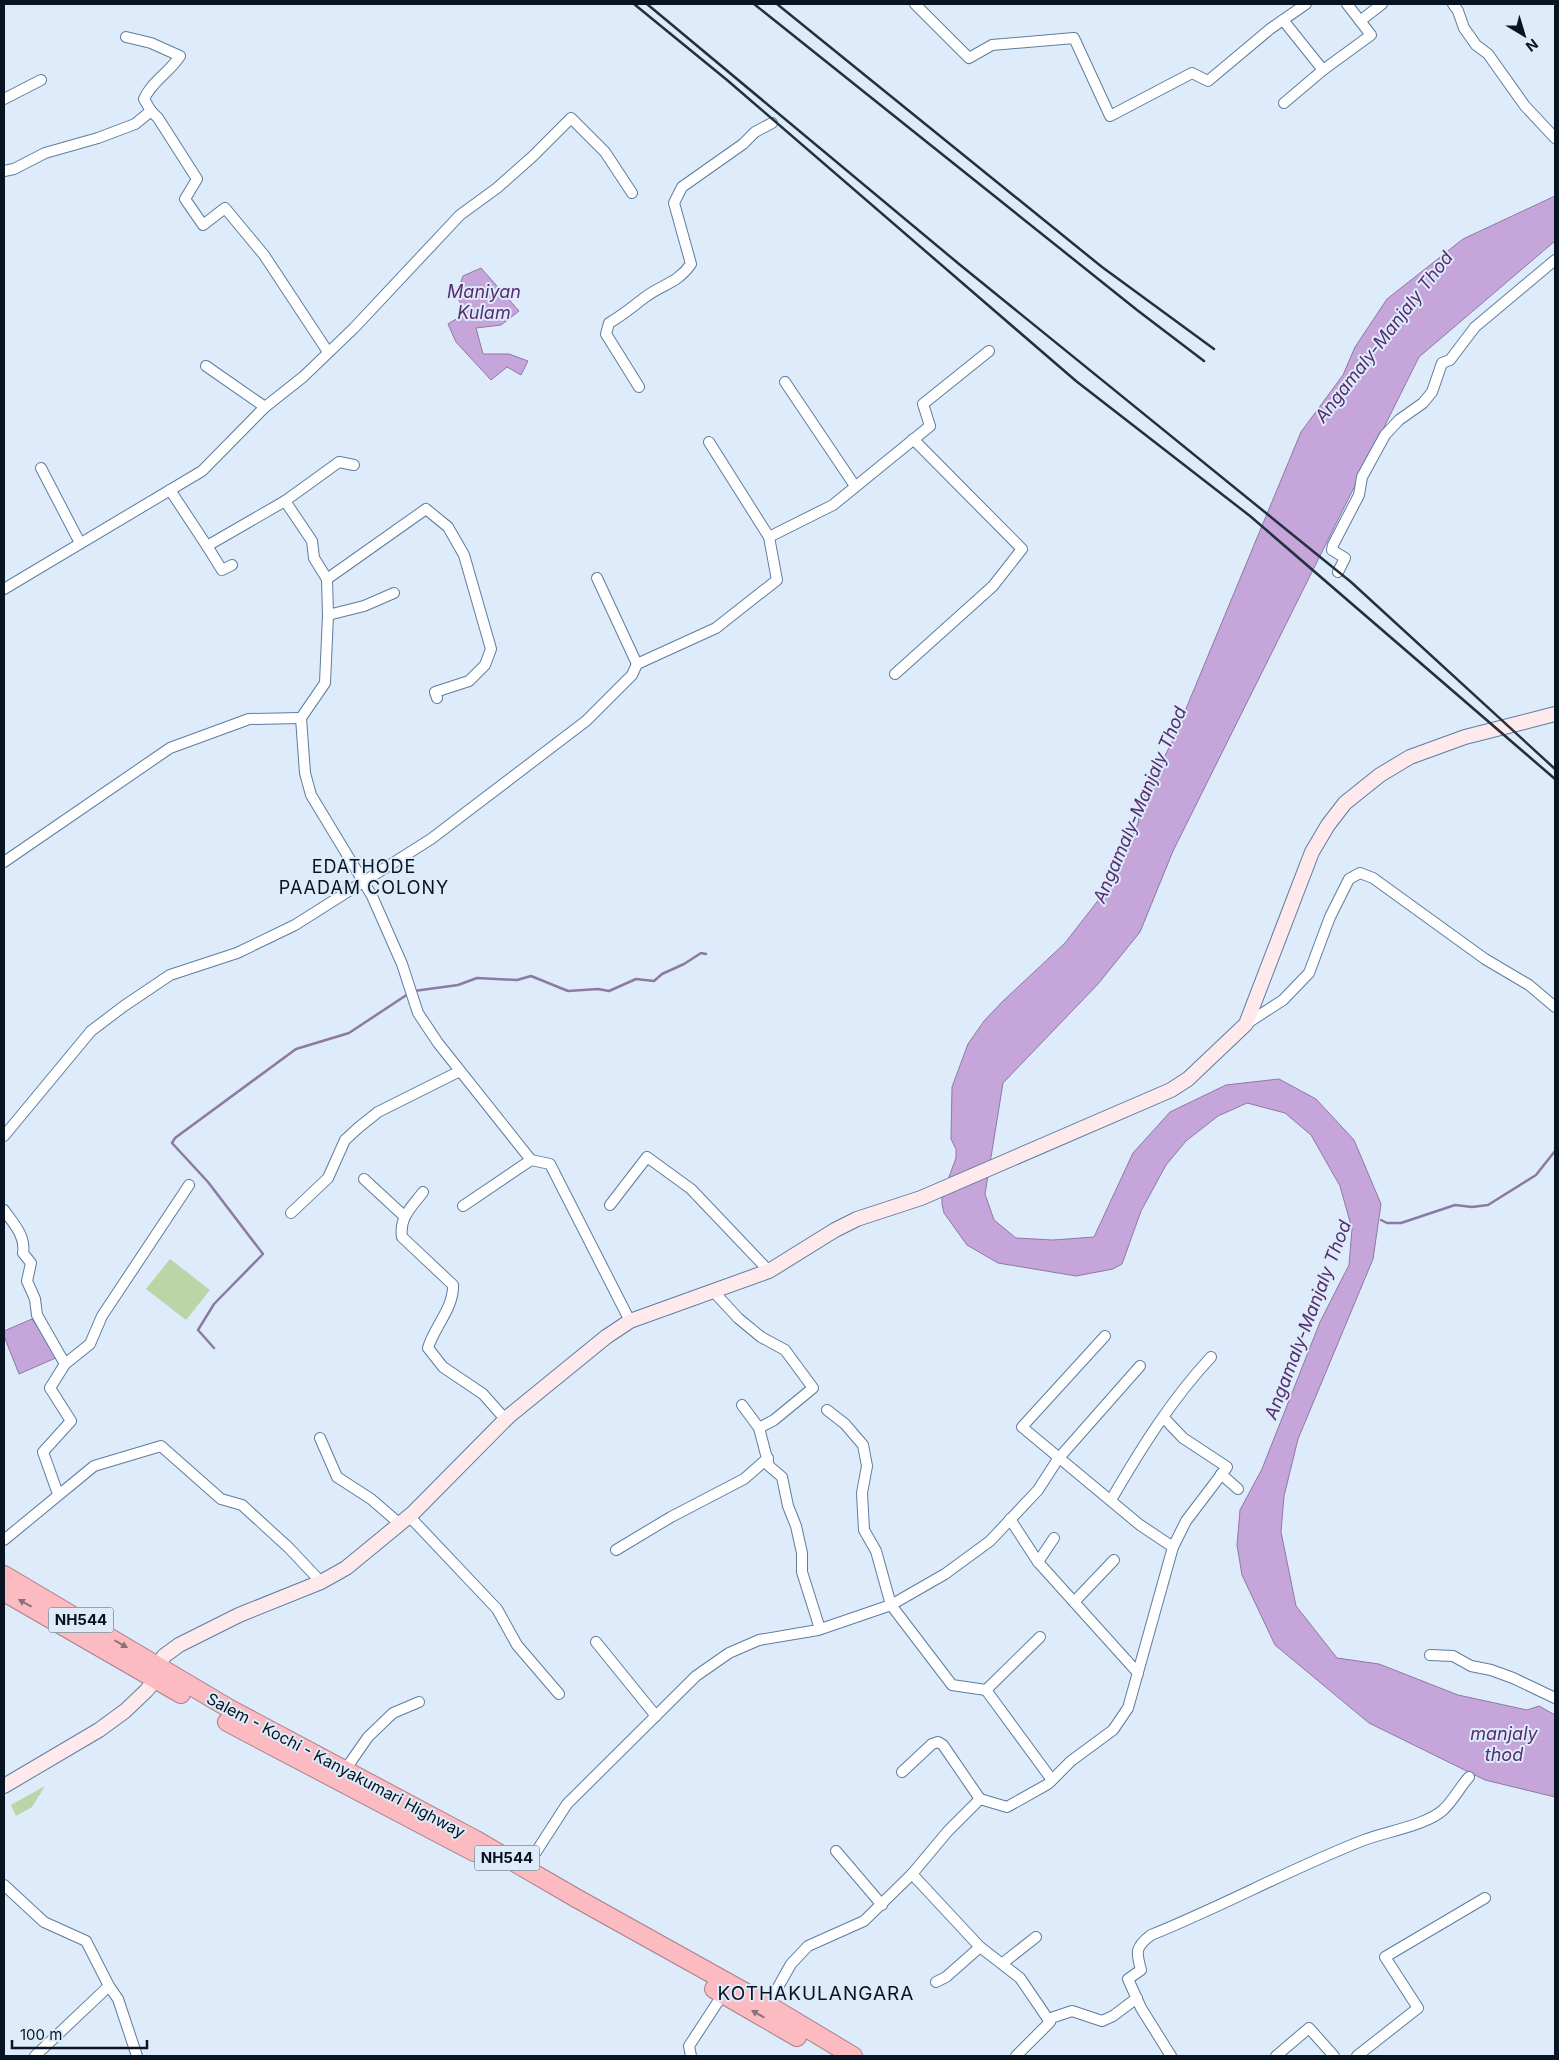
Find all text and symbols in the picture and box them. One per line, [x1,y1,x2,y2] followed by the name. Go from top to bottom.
[1499,10,1549,60] north arrow
[1523,36,1542,56] text: N
[1310,247,1457,427] water label: Angamaly-Manjaly Thod
[447,281,521,323] water label: Maniyan Kulam
[1088,703,1190,907] water label: Angamaly-Manjaly Thod
[279,856,449,898] district label: EDATHODE PAADAM COLONY
[1260,1217,1355,1423] water label: Angamaly-Manjaly Thod
[18,1599,31,1608] one-way arrow
[48,1608,114,1632] road number: NH544
[115,1639,128,1648] one-way arrow
[203,1688,469,1842] street label: Salem - Kochi - Kanyakumari Highway
[1470,1723,1539,1765] water label: manjaly thod
[474,1846,540,1870] road number: NH544
[718,1982,914,2005] district label: KOTHAKULANGARA
[751,2009,764,2018] one-way arrow
[12,2018,148,2050] scale bar
[20,2025,62,2044] text: 100 m

